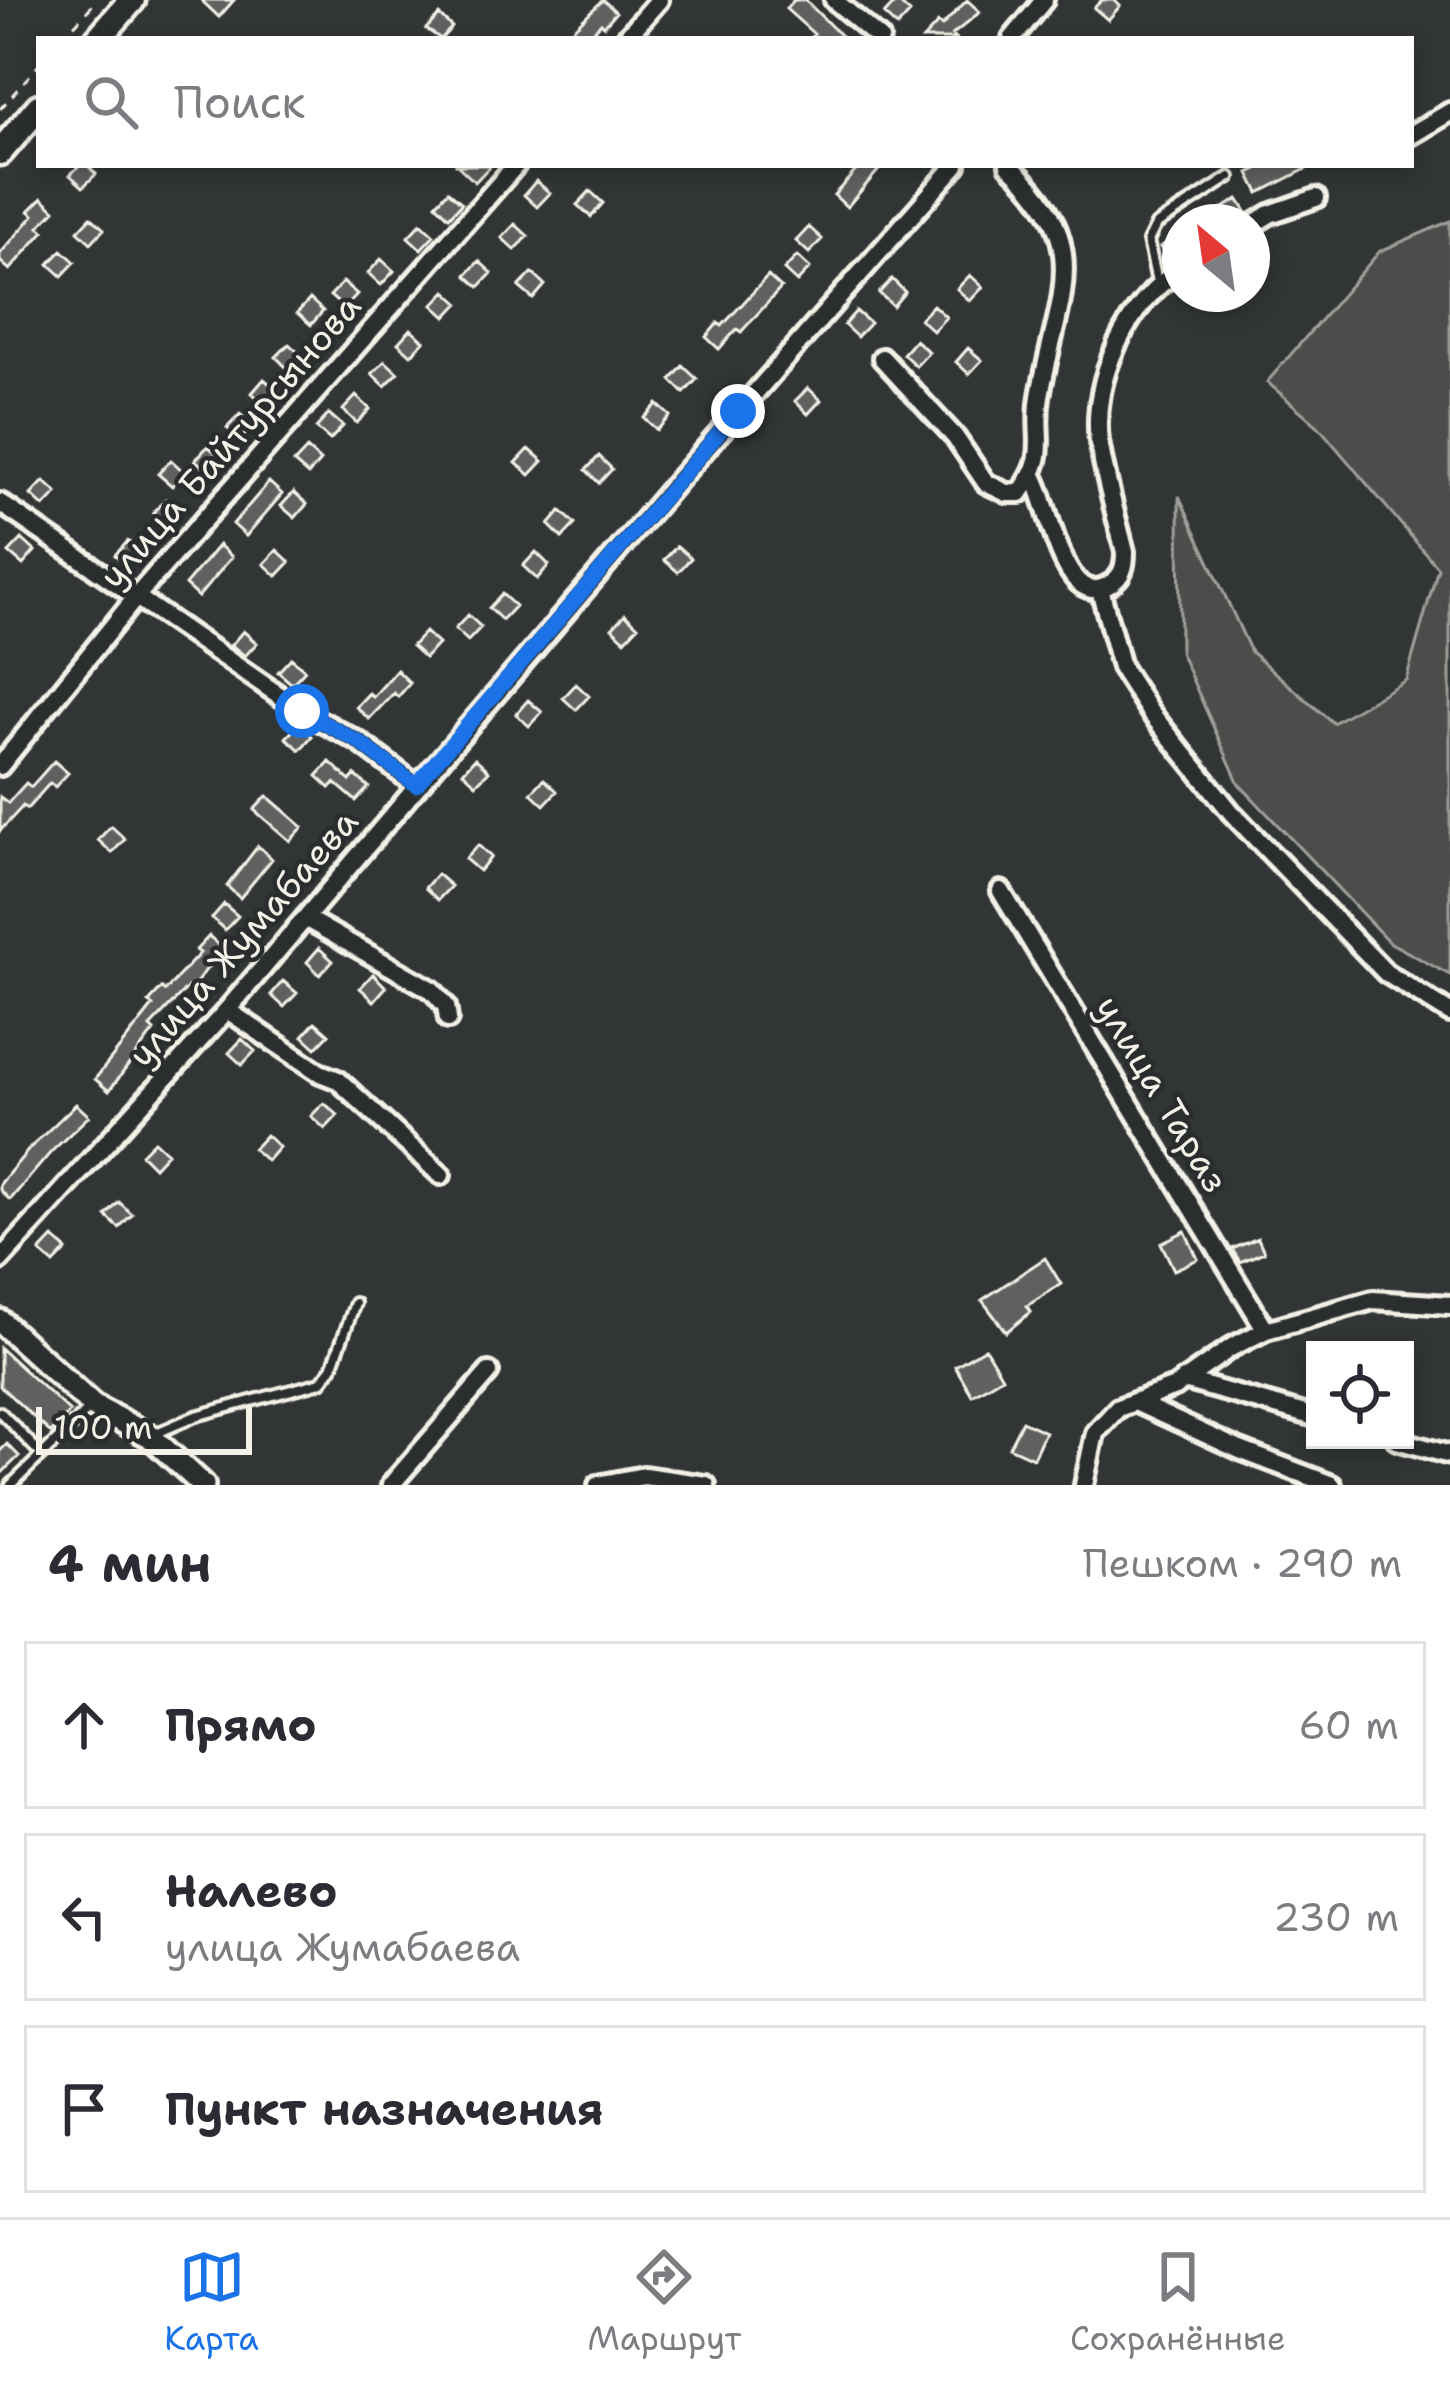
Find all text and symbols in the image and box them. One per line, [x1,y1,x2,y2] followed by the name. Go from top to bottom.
[36,36,1414,168] search box
[78,69,144,135] icon: search
[174,72,305,132] text: Поиск
[1162,204,1270,312] north arrow
[88,283,372,599] street label: улица Байтурсынова
[711,384,765,438] route end
[275,684,329,738] route start
[117,798,369,1078] street label: улица Жумабаева
[1084,986,1240,1202] street label: улица Тараз
[1306,1341,1414,1449] map controls
[1306,1341,1414,1449] button: locate
[36,1401,252,1454] scale bar
[54,1405,153,1450] text: 100 m
[48,1529,212,1597] text: 4 мин
[1083,1537,1402,1589] text: Пешком · 290 m
[51,1692,117,1758] icon: ahead
[165,1695,316,1755] text: Прямо
[1299,1699,1399,1751] text: 60 m
[165,1861,338,1921] text: Налево
[51,1884,117,1950] icon: left
[1273,1891,1399,1943] text: 230 m
[165,1921,520,1973] text: улица Жумабаева
[51,2076,117,2142] icon: arrive
[165,2079,604,2139] text: Пункт назначения
[164,2244,259,2361] tab: Карта
[587,2244,741,2361] tab: Маршрут
[1070,2244,1286,2361] tab: Сохранённые

